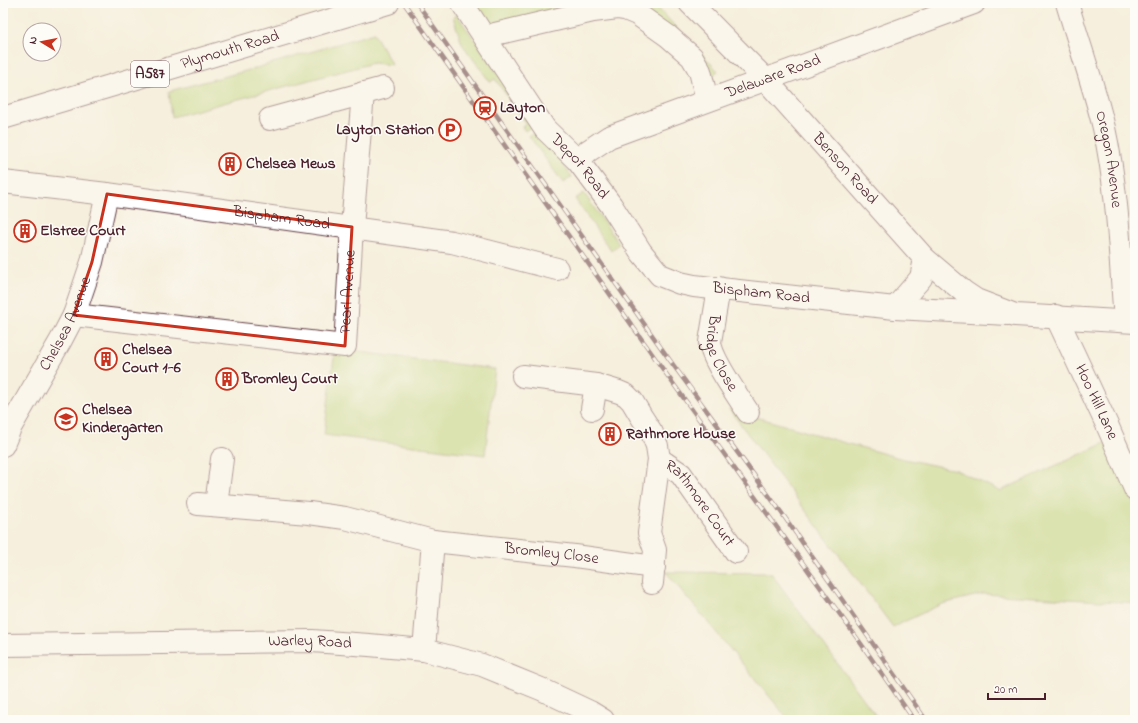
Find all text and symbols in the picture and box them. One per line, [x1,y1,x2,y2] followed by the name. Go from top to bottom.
[22,22,62,62] north arrow
[178,24,282,76] street label: Plymouth Road
[25,35,42,45] text: N
[721,48,824,106] street label: Delaware Road
[131,61,169,87] road number: A587
[472,95,498,121] station icon: Layton
[500,96,545,121] place label: Layton
[1088,108,1128,210] street label: Oregon Avenue
[437,117,463,143] parking icon: Layton Station
[336,118,434,143] place label: Layton Station
[544,127,615,204] street label: Depot Road
[806,127,883,210] street label: Benson Road
[217,151,243,177] building icon: Chelsea Mews
[246,152,336,176] place label: Chelsea Mews
[231,200,332,237] street label: Bispham Road
[12,218,38,244] building icon: Elstree Court
[40,219,126,243] place label: Elstree Court
[334,249,363,334] street label: Pearl Avenue
[33,273,98,376] street label: Chelsea Avenue
[711,276,811,311] street label: Bispham Road
[698,312,744,397] street label: Bridge Close
[122,338,182,380] place label: Chelsea Court 1-6
[93,346,119,372] building icon: Chelsea Court 1-6
[1068,360,1125,444] street label: Hoo Hill Lane
[214,366,240,392] building icon: Bromley Court
[241,367,338,392] place label: Bromley Court
[82,398,163,441] place label: Chelsea Kindergarten
[53,406,79,432] school or university icon: Chelsea Kindergarten
[597,421,623,447] building icon: Rathmore House
[625,422,736,446] place label: Rathmore House
[660,454,741,552] street label: Rathmore Court
[502,537,601,571] street label: Bromley Close
[268,629,353,656] street label: Warley Road
[988,675,1045,701] scale bar
[994,681,1017,699] text: 20 m

